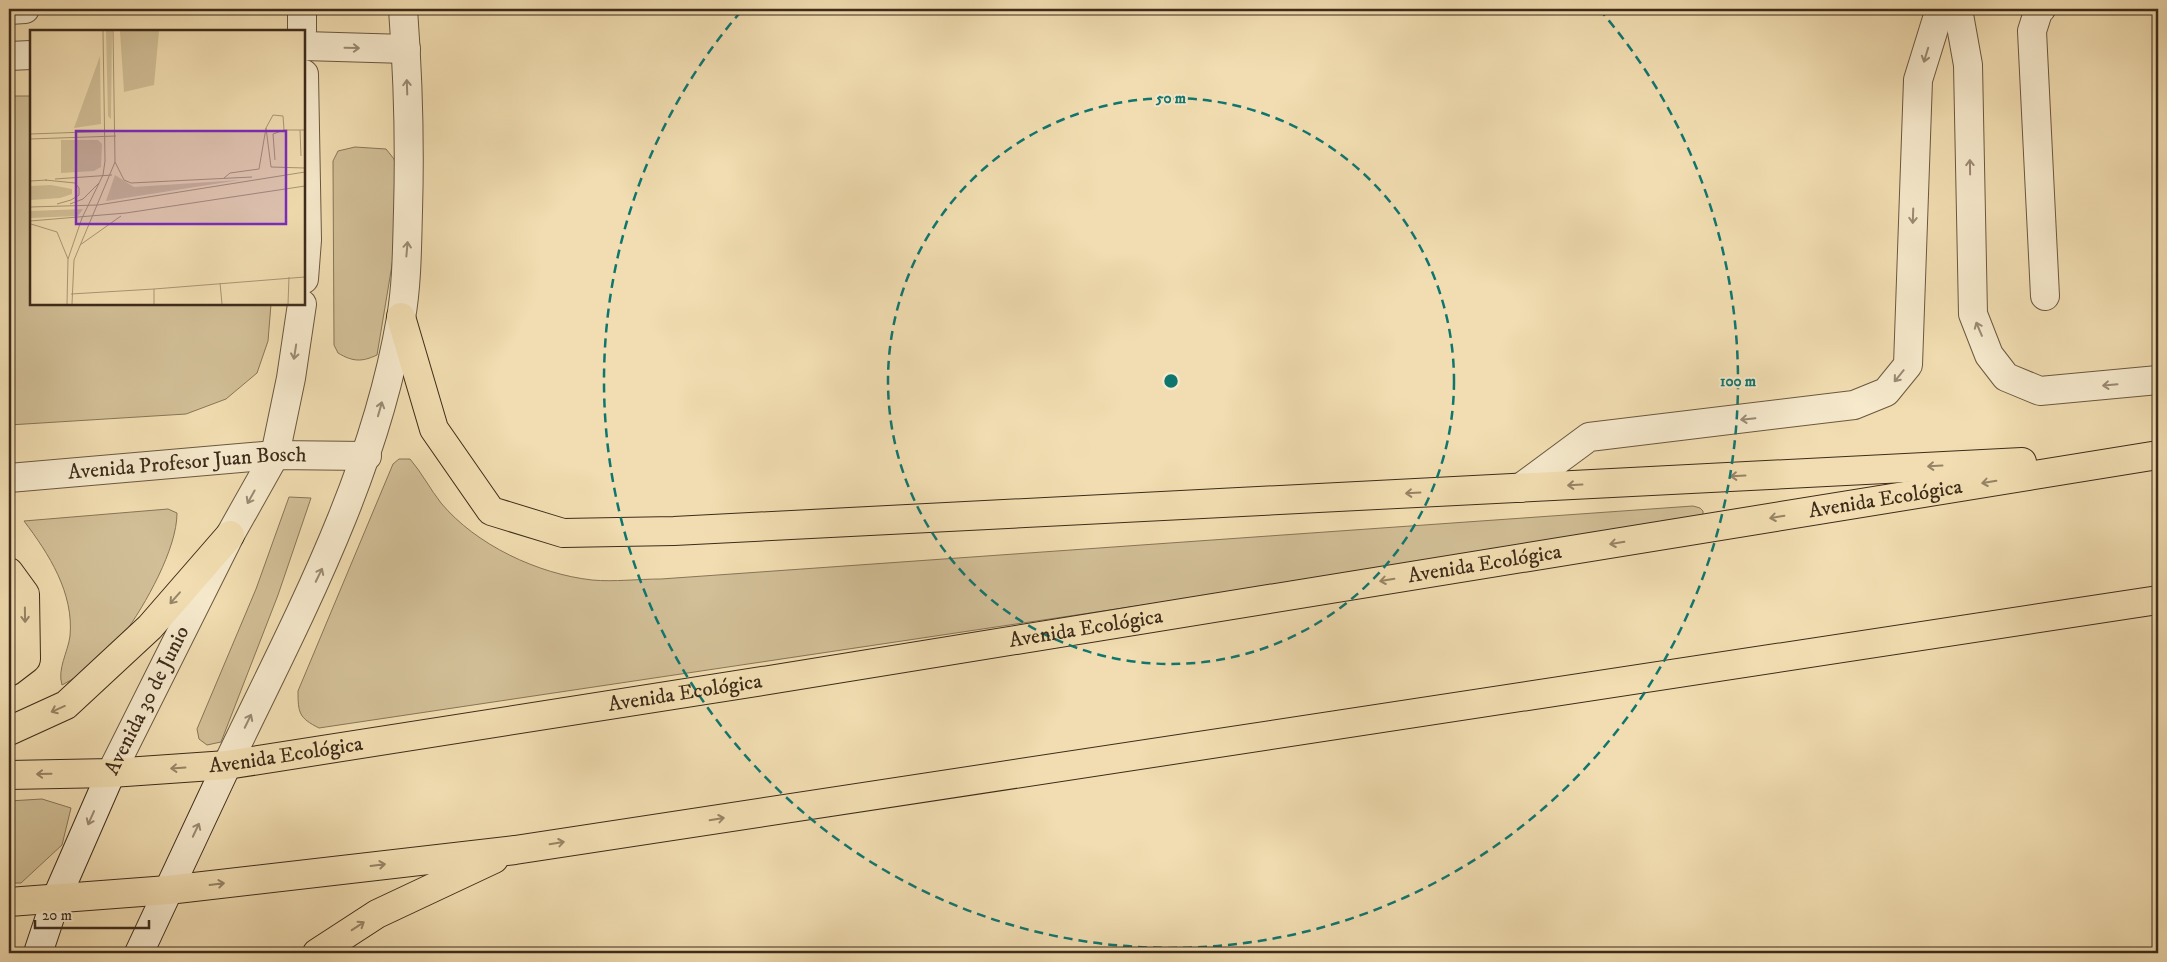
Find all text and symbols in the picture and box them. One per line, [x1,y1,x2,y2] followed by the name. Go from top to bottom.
[30,30,305,305] inset map
[344,43,360,52] one-way arrow
[1920,47,1930,63] one-way arrow
[403,79,412,95] one-way arrow
[1155,89,1187,108] text: 50 m
[1965,160,1975,176] one-way arrow
[1908,208,1918,224] one-way arrow
[402,242,412,258] one-way arrow
[1973,322,1983,337] one-way arrow
[289,344,299,360] one-way arrow
[1894,369,1905,382] one-way arrow
[1162,372,1180,390] centre of rings
[1720,372,1757,391] text: 100 m
[2102,380,2118,390] one-way arrow
[376,402,386,418] one-way arrow
[1740,414,1756,424] one-way arrow
[67,442,307,486] street label: Avenida Profesor Juan Bosch
[1927,462,1943,471] one-way arrow
[1730,472,1746,481] one-way arrow
[1807,474,1964,524] street label: Avenida Ecológica
[1982,478,1998,488] one-way arrow
[1568,480,1584,489] one-way arrow
[1405,489,1421,498] one-way arrow
[246,490,256,505] one-way arrow
[1769,512,1785,522] one-way arrow
[1609,538,1625,548] one-way arrow
[1406,539,1564,589] street label: Avenida Ecológica
[315,568,324,583] one-way arrow
[1379,575,1395,585] one-way arrow
[170,591,181,604] one-way arrow
[1007,603,1165,654] street label: Avenida Ecológica
[21,607,30,623] one-way arrow
[99,622,195,779] street label: Avenida 30 de Junio
[606,668,764,718] street label: Avenida Ecológica
[51,705,66,715] one-way arrow
[244,714,253,729] one-way arrow
[208,731,365,779] street label: Avenida Ecológica
[170,764,186,773] one-way arrow
[37,769,53,779] one-way arrow
[86,810,96,825] one-way arrow
[709,814,725,824] one-way arrow
[192,823,202,838] one-way arrow
[548,838,564,848] one-way arrow
[370,860,386,870] one-way arrow
[208,879,224,889] one-way arrow
[35,897,149,929] scale bar
[42,906,72,925] text: 20 m
[351,921,365,932] one-way arrow

